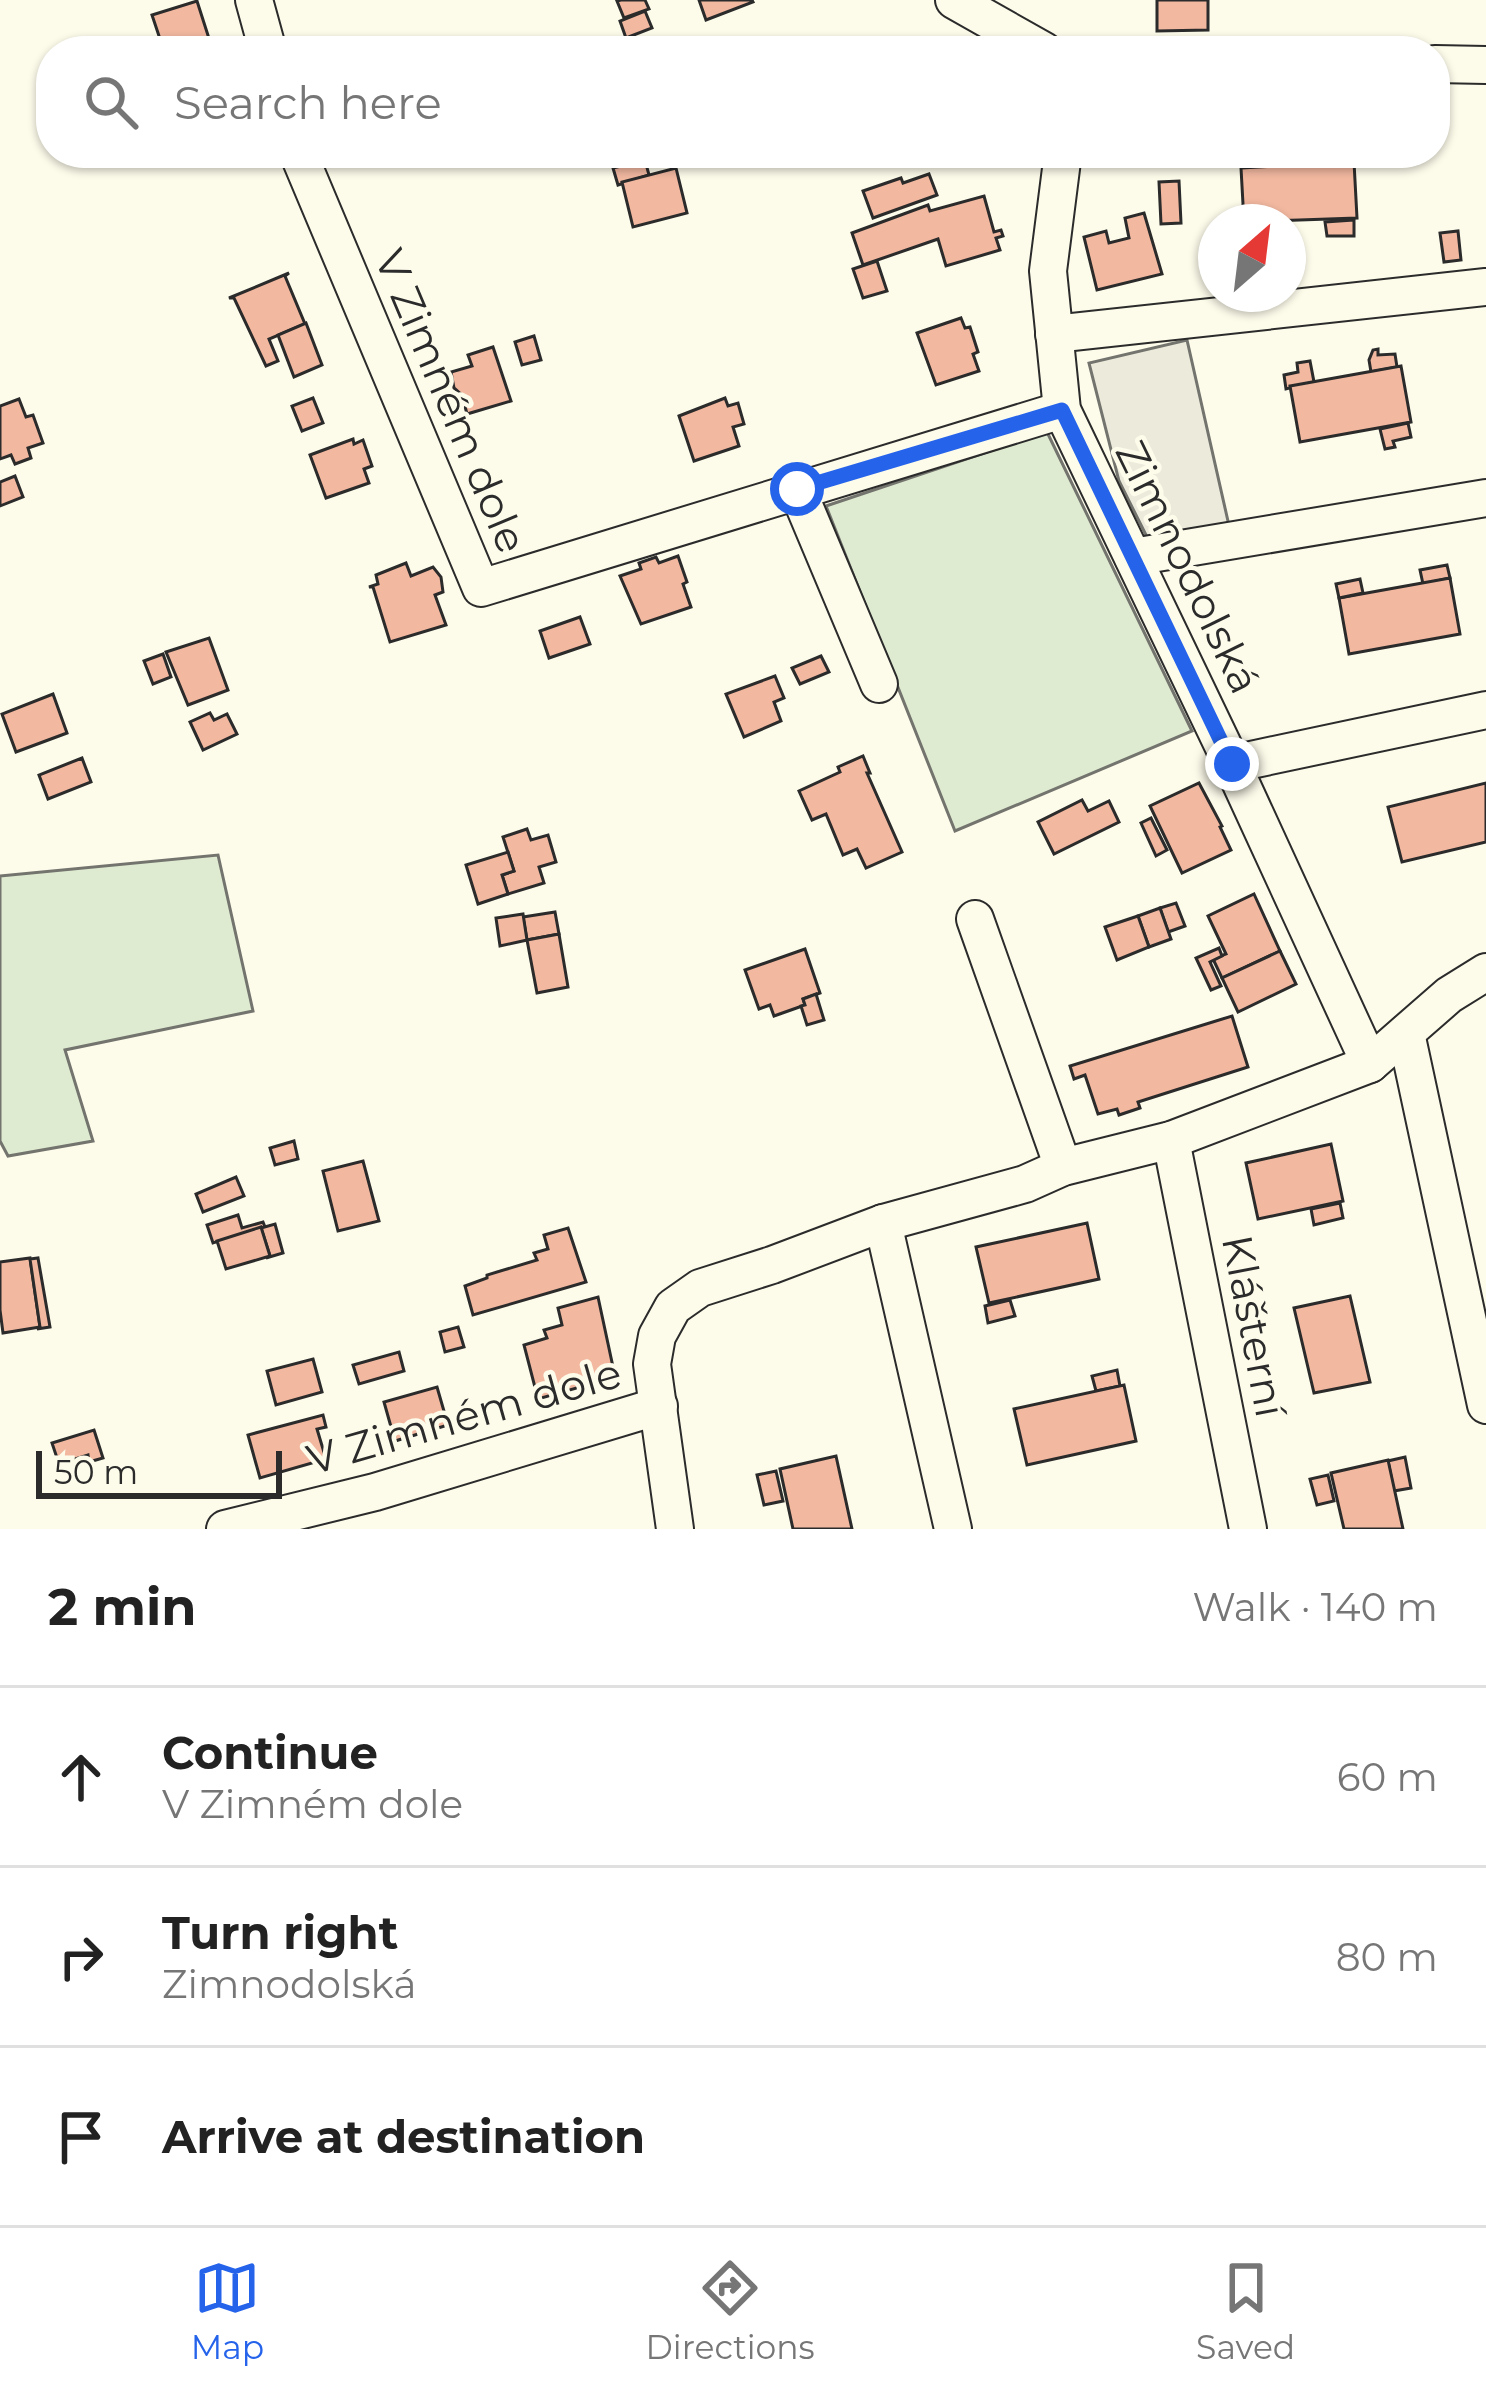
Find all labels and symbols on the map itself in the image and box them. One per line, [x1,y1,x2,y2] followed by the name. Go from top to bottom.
[1198,204,1306,312] north arrow
[364,242,538,560] street label: V Zimném dole
[1105,432,1271,702] street label: Zimnodolská
[770,462,824,516] route start
[1205,737,1259,791] route end
[1211,1231,1297,1423] street label: Klášterní
[301,1346,627,1486] street label: V Zimném dole
[36,1445,282,1498] scale bar

